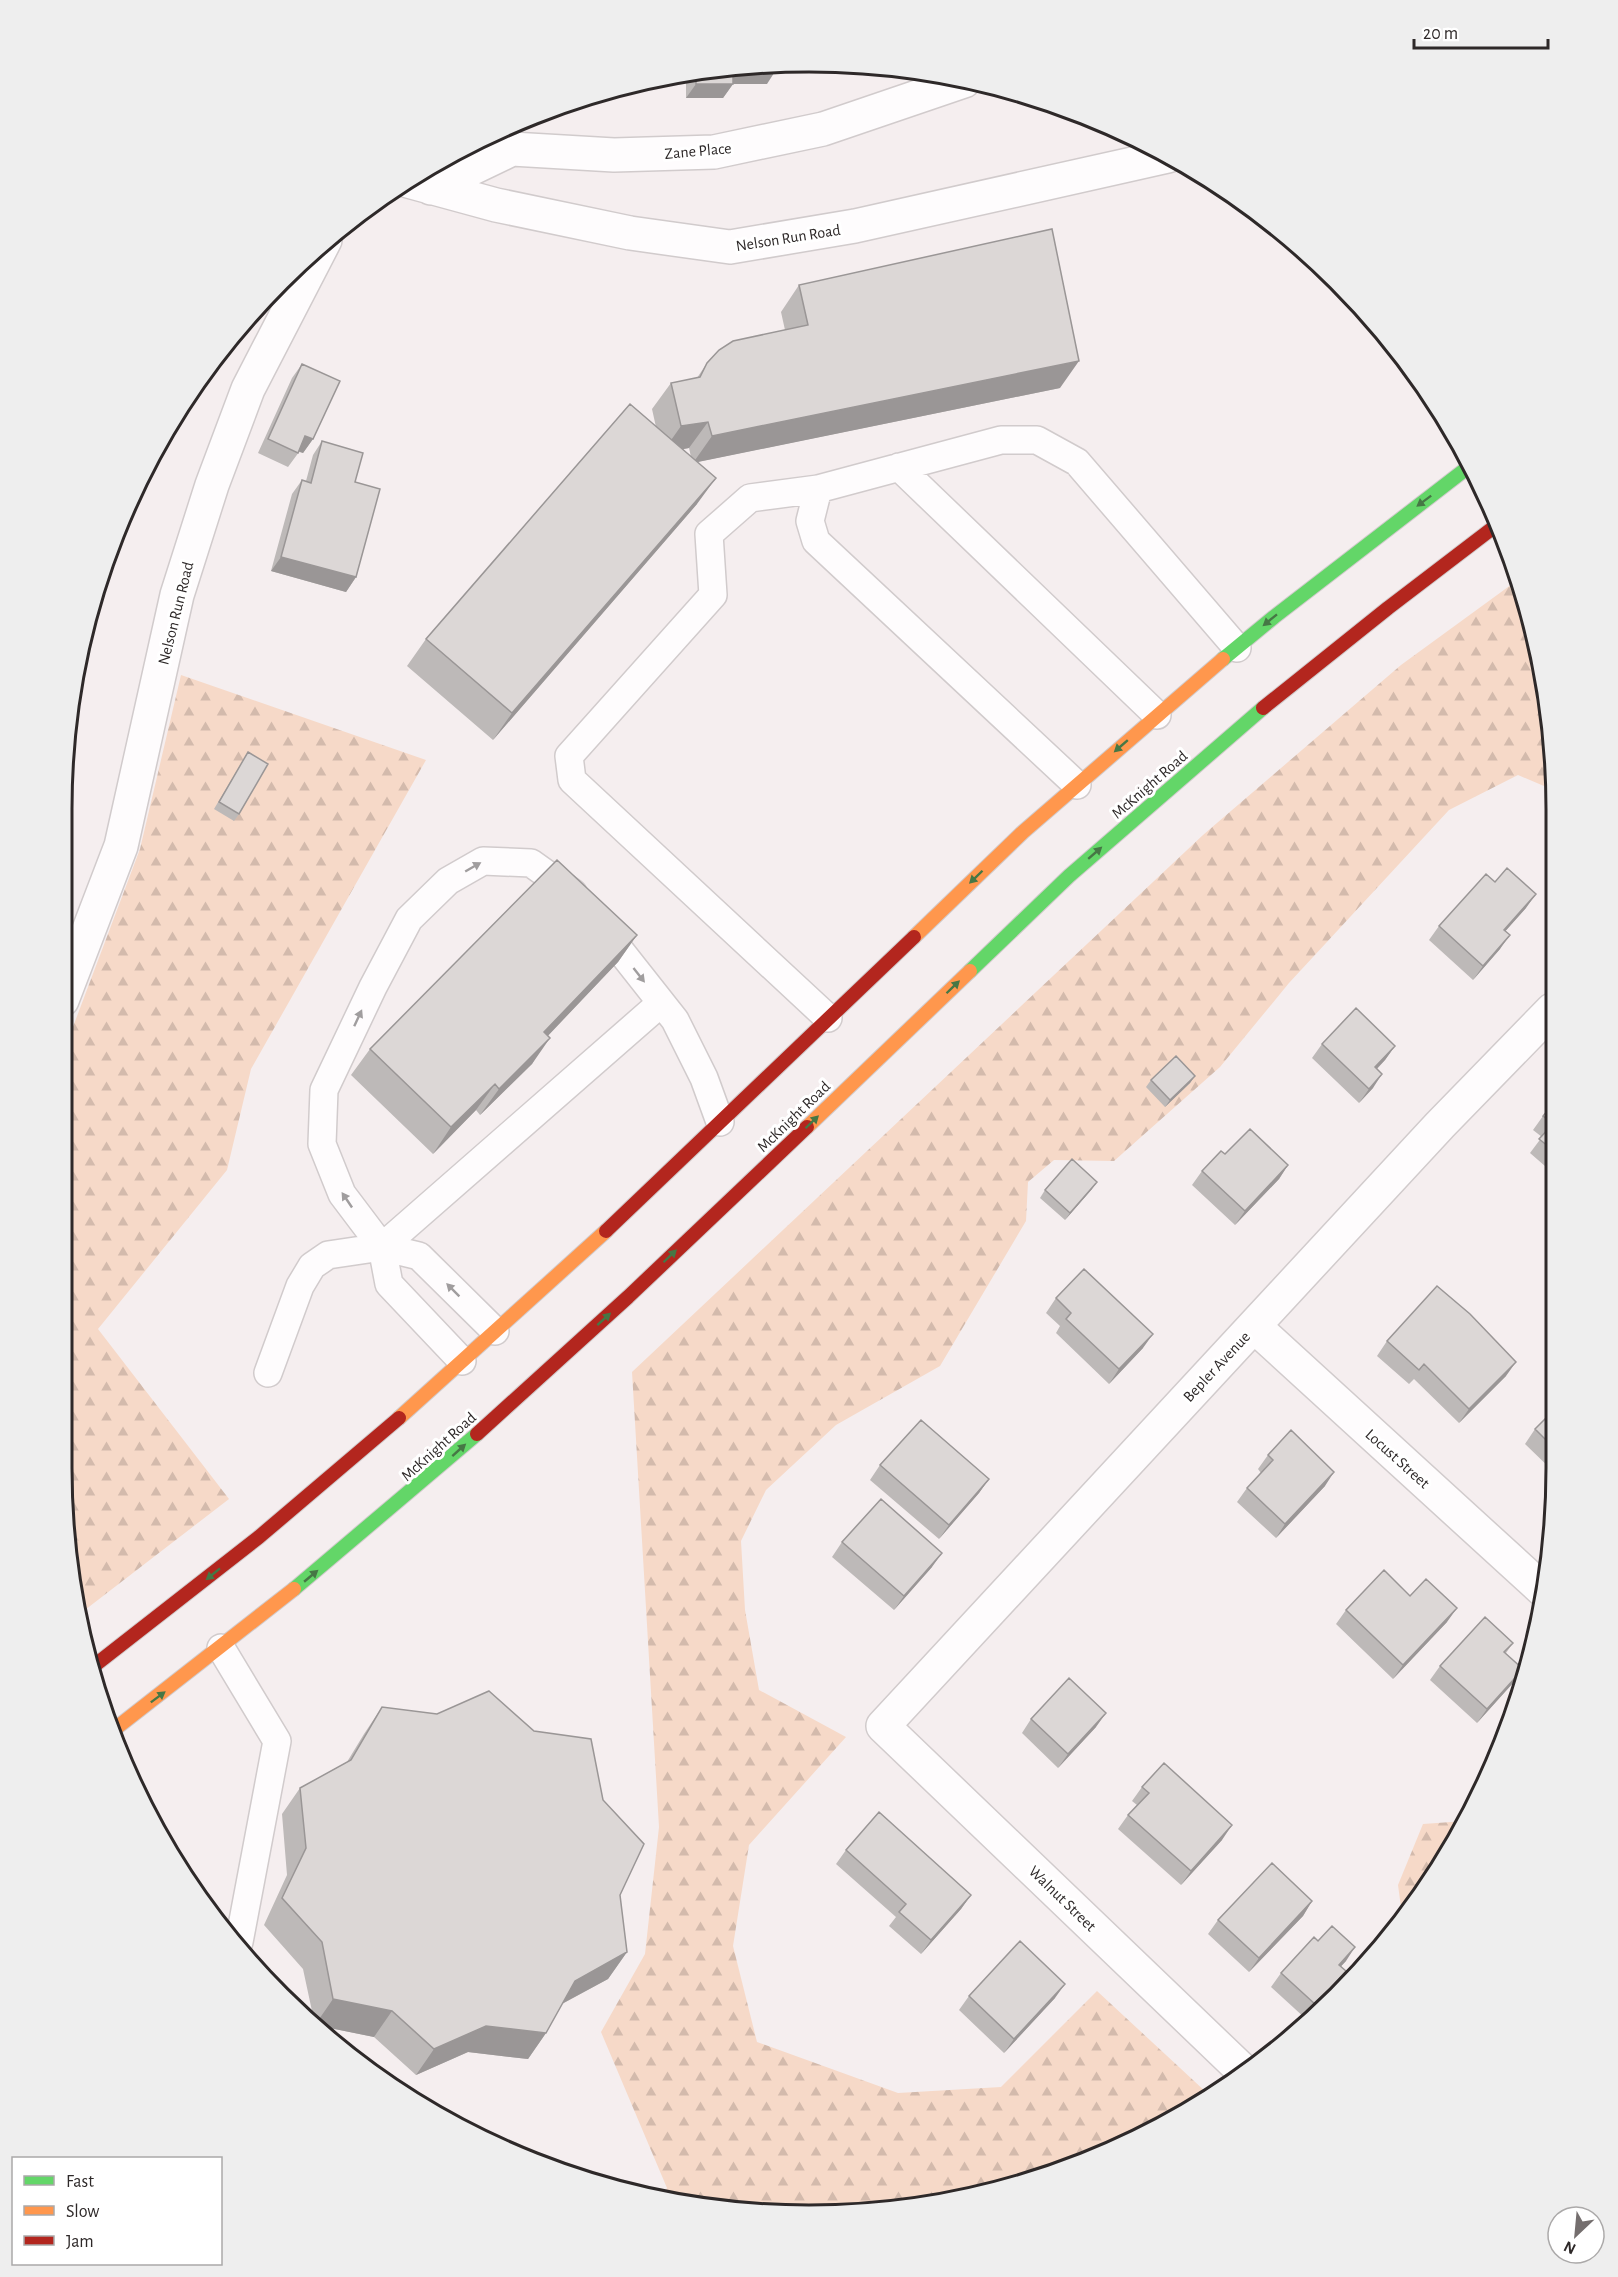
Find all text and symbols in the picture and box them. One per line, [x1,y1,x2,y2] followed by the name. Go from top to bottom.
[1414,12,1548,50] scale bar
[1423,25,1458,43] text: 20 m
[664,140,732,162] street label: Zane Place
[735,222,842,254] street label: Nelson Run Road
[1416,494,1431,506] one-way arrow
[155,560,197,666] street label: Nelson Run Road
[1262,614,1278,627] one-way arrow
[1113,740,1129,753] one-way arrow
[1109,748,1191,822] street label: McKnight Road
[1087,847,1102,860] one-way arrow
[465,862,482,872] one-way arrow
[969,870,984,884] one-way arrow
[632,967,644,982] one-way arrow
[945,980,960,994] one-way arrow
[354,1010,363,1027] one-way arrow
[754,1078,833,1155] street label: McKnight Road
[804,1115,818,1129] one-way arrow
[341,1192,353,1208] one-way arrow
[663,1250,677,1264] one-way arrow
[446,1283,461,1297] one-way arrow
[596,1313,611,1326] one-way arrow
[1180,1328,1253,1405] street label: Bepler Avenue
[398,1409,479,1484] street label: McKnight Road
[1362,1426,1432,1491] street label: Locust Street
[451,1444,466,1457] one-way arrow
[205,1567,221,1580] one-way arrow
[303,1570,318,1582] one-way arrow
[149,1691,165,1703] one-way arrow
[1026,1863,1099,1935] street label: Walnut Street
[12,2157,222,2265] legend
[66,2173,94,2191] text: Fast
[66,2203,99,2221] text: Slow
[1546,2205,1606,2265] north arrow
[66,2233,94,2251] text: Jam
[1561,2238,1578,2257] text: N

